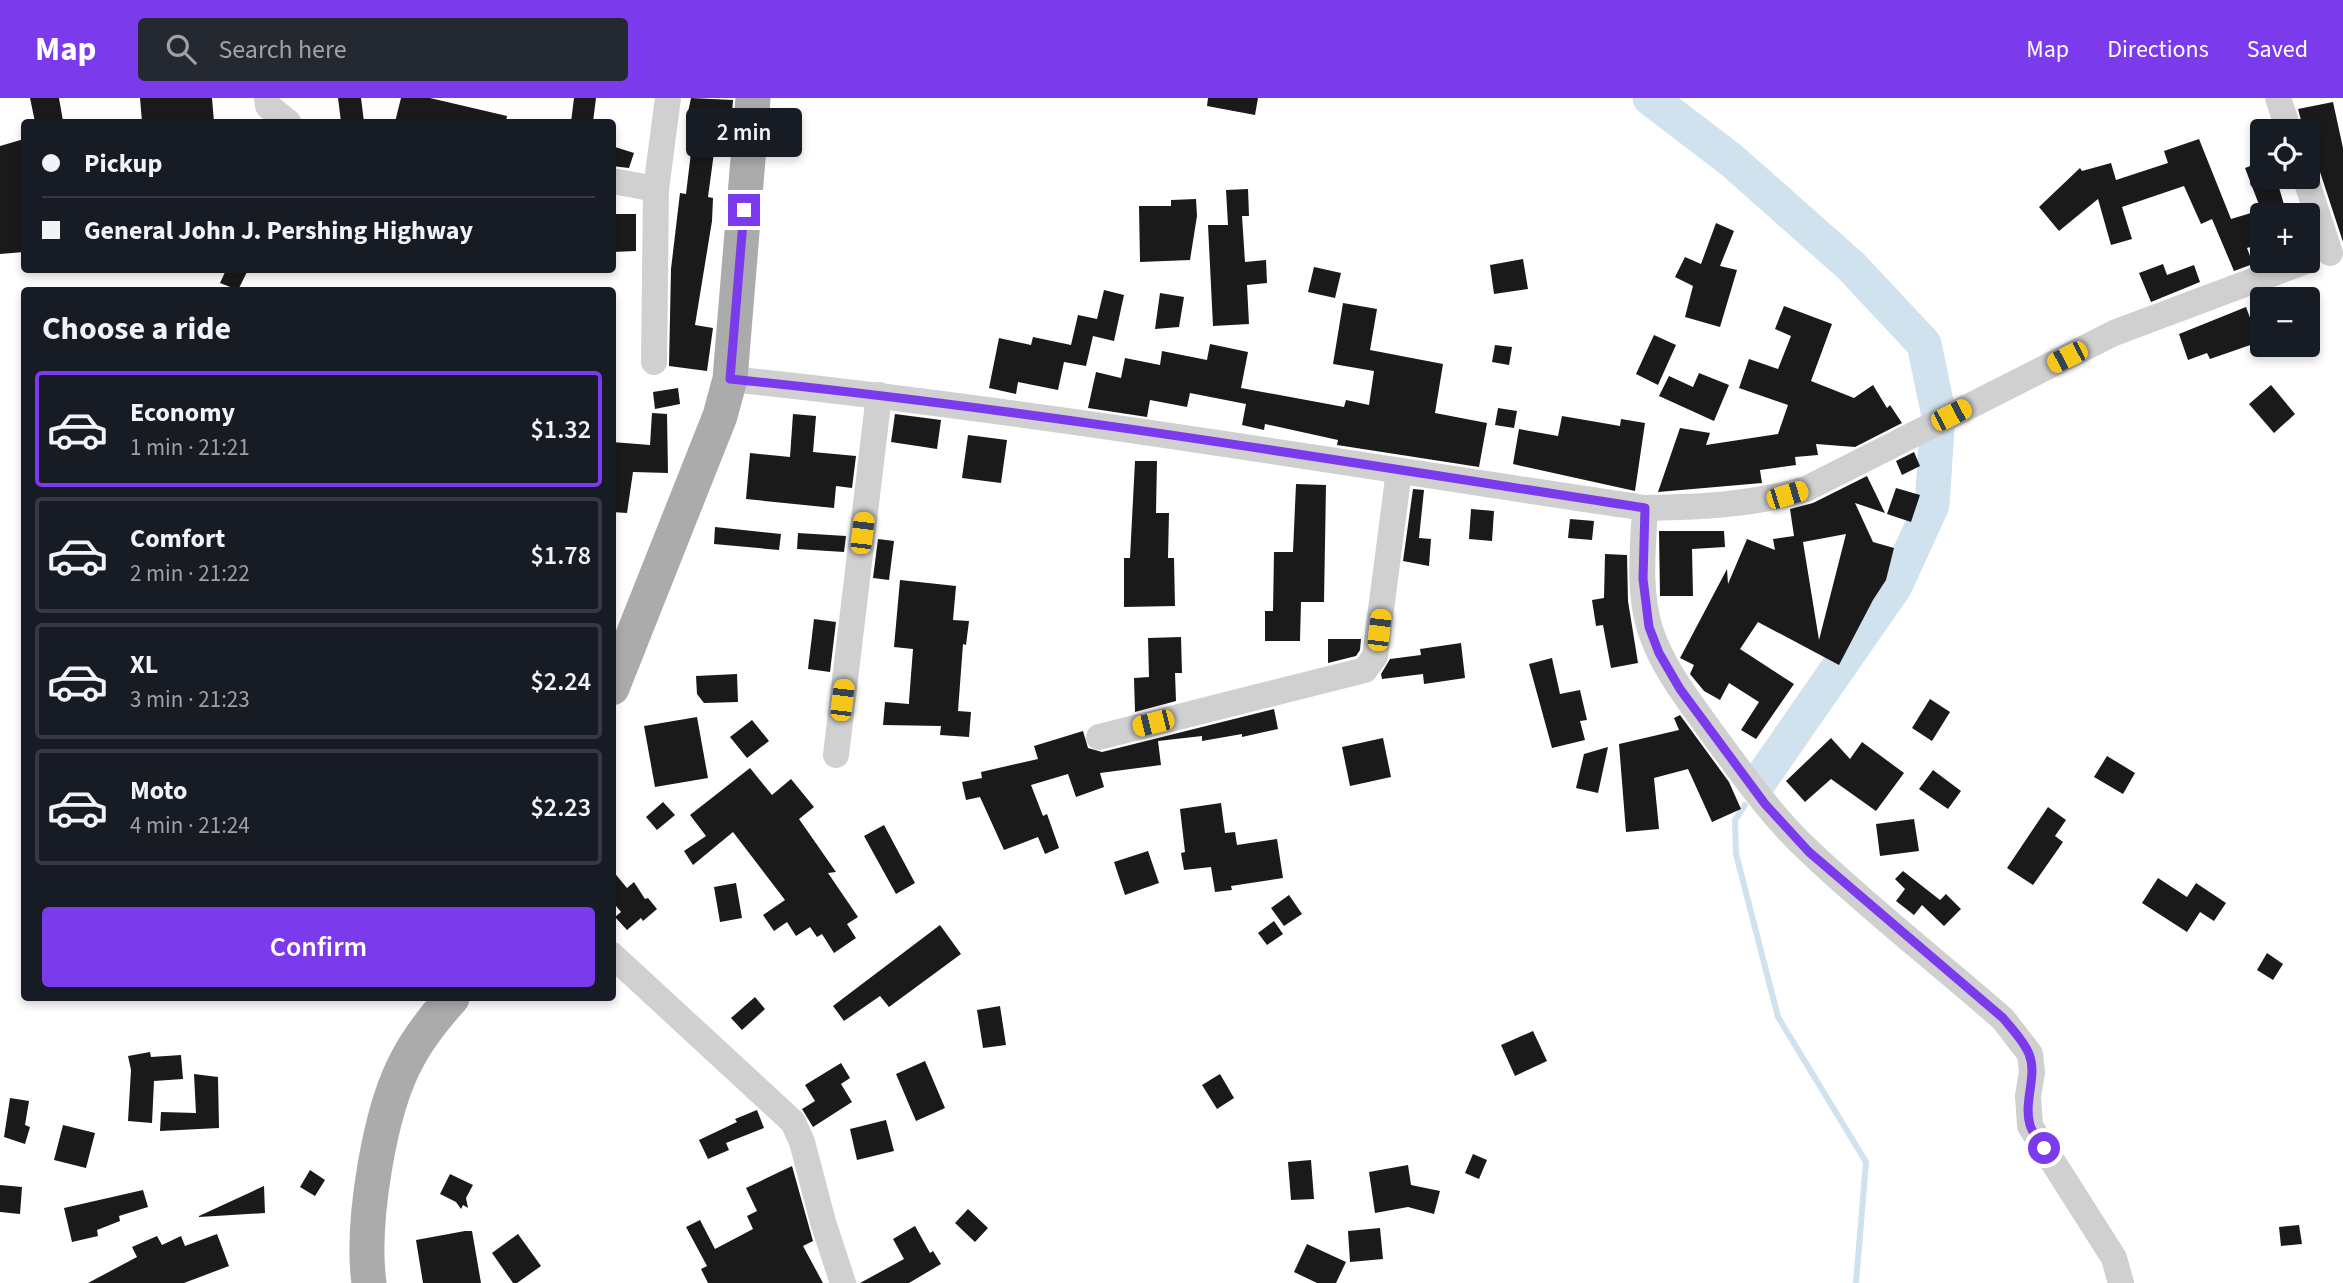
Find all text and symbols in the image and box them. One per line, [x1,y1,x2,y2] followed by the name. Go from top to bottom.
[138,18,628,81] search box
[35,26,96,73] text: Map
[162,30,200,68] icon: search
[218,31,347,68] text: Search here
[2026,32,2069,67] text: Map
[2107,32,2209,67] text: Directions
[2247,32,2308,67] text: Saved
[686,108,802,158] callout: 2 min
[717,116,771,149] text: 2 min
[2250,119,2320,357] map controls
[2250,119,2320,189] button: locate
[84,145,162,182] text: Pickup
[728,194,760,226] route end
[2250,203,2320,273] button: +
[84,212,473,249] text: General John J. Pershing Highway
[2250,287,2320,357] button: −
[42,306,231,352] text: Choose a ride
[2044,338,2091,376] car
[130,394,235,431] text: Economy
[1928,396,1975,434] car
[46,398,109,461] icon: car
[530,411,591,448] text: $1.32
[130,431,250,464] text: 1 min · 21:21
[1764,479,1811,511] car
[850,511,875,555] car
[130,520,225,557] text: Comfort
[46,524,109,587] icon: car
[530,537,591,574] text: $1.78
[130,557,250,590] text: 2 min · 21:22
[1367,608,1392,652] car
[130,646,158,683] text: XL
[46,650,109,713] icon: car
[530,663,591,700] text: $2.24
[830,678,855,722] car
[130,683,250,716] text: 3 min · 21:23
[1131,708,1176,738] car
[130,772,187,809] text: Moto
[46,776,109,839] icon: car
[530,789,591,826] text: $2.23
[130,809,250,842] text: 4 min · 21:24
[42,907,595,987] button: Confirm
[2028,1132,2060,1164] route start

